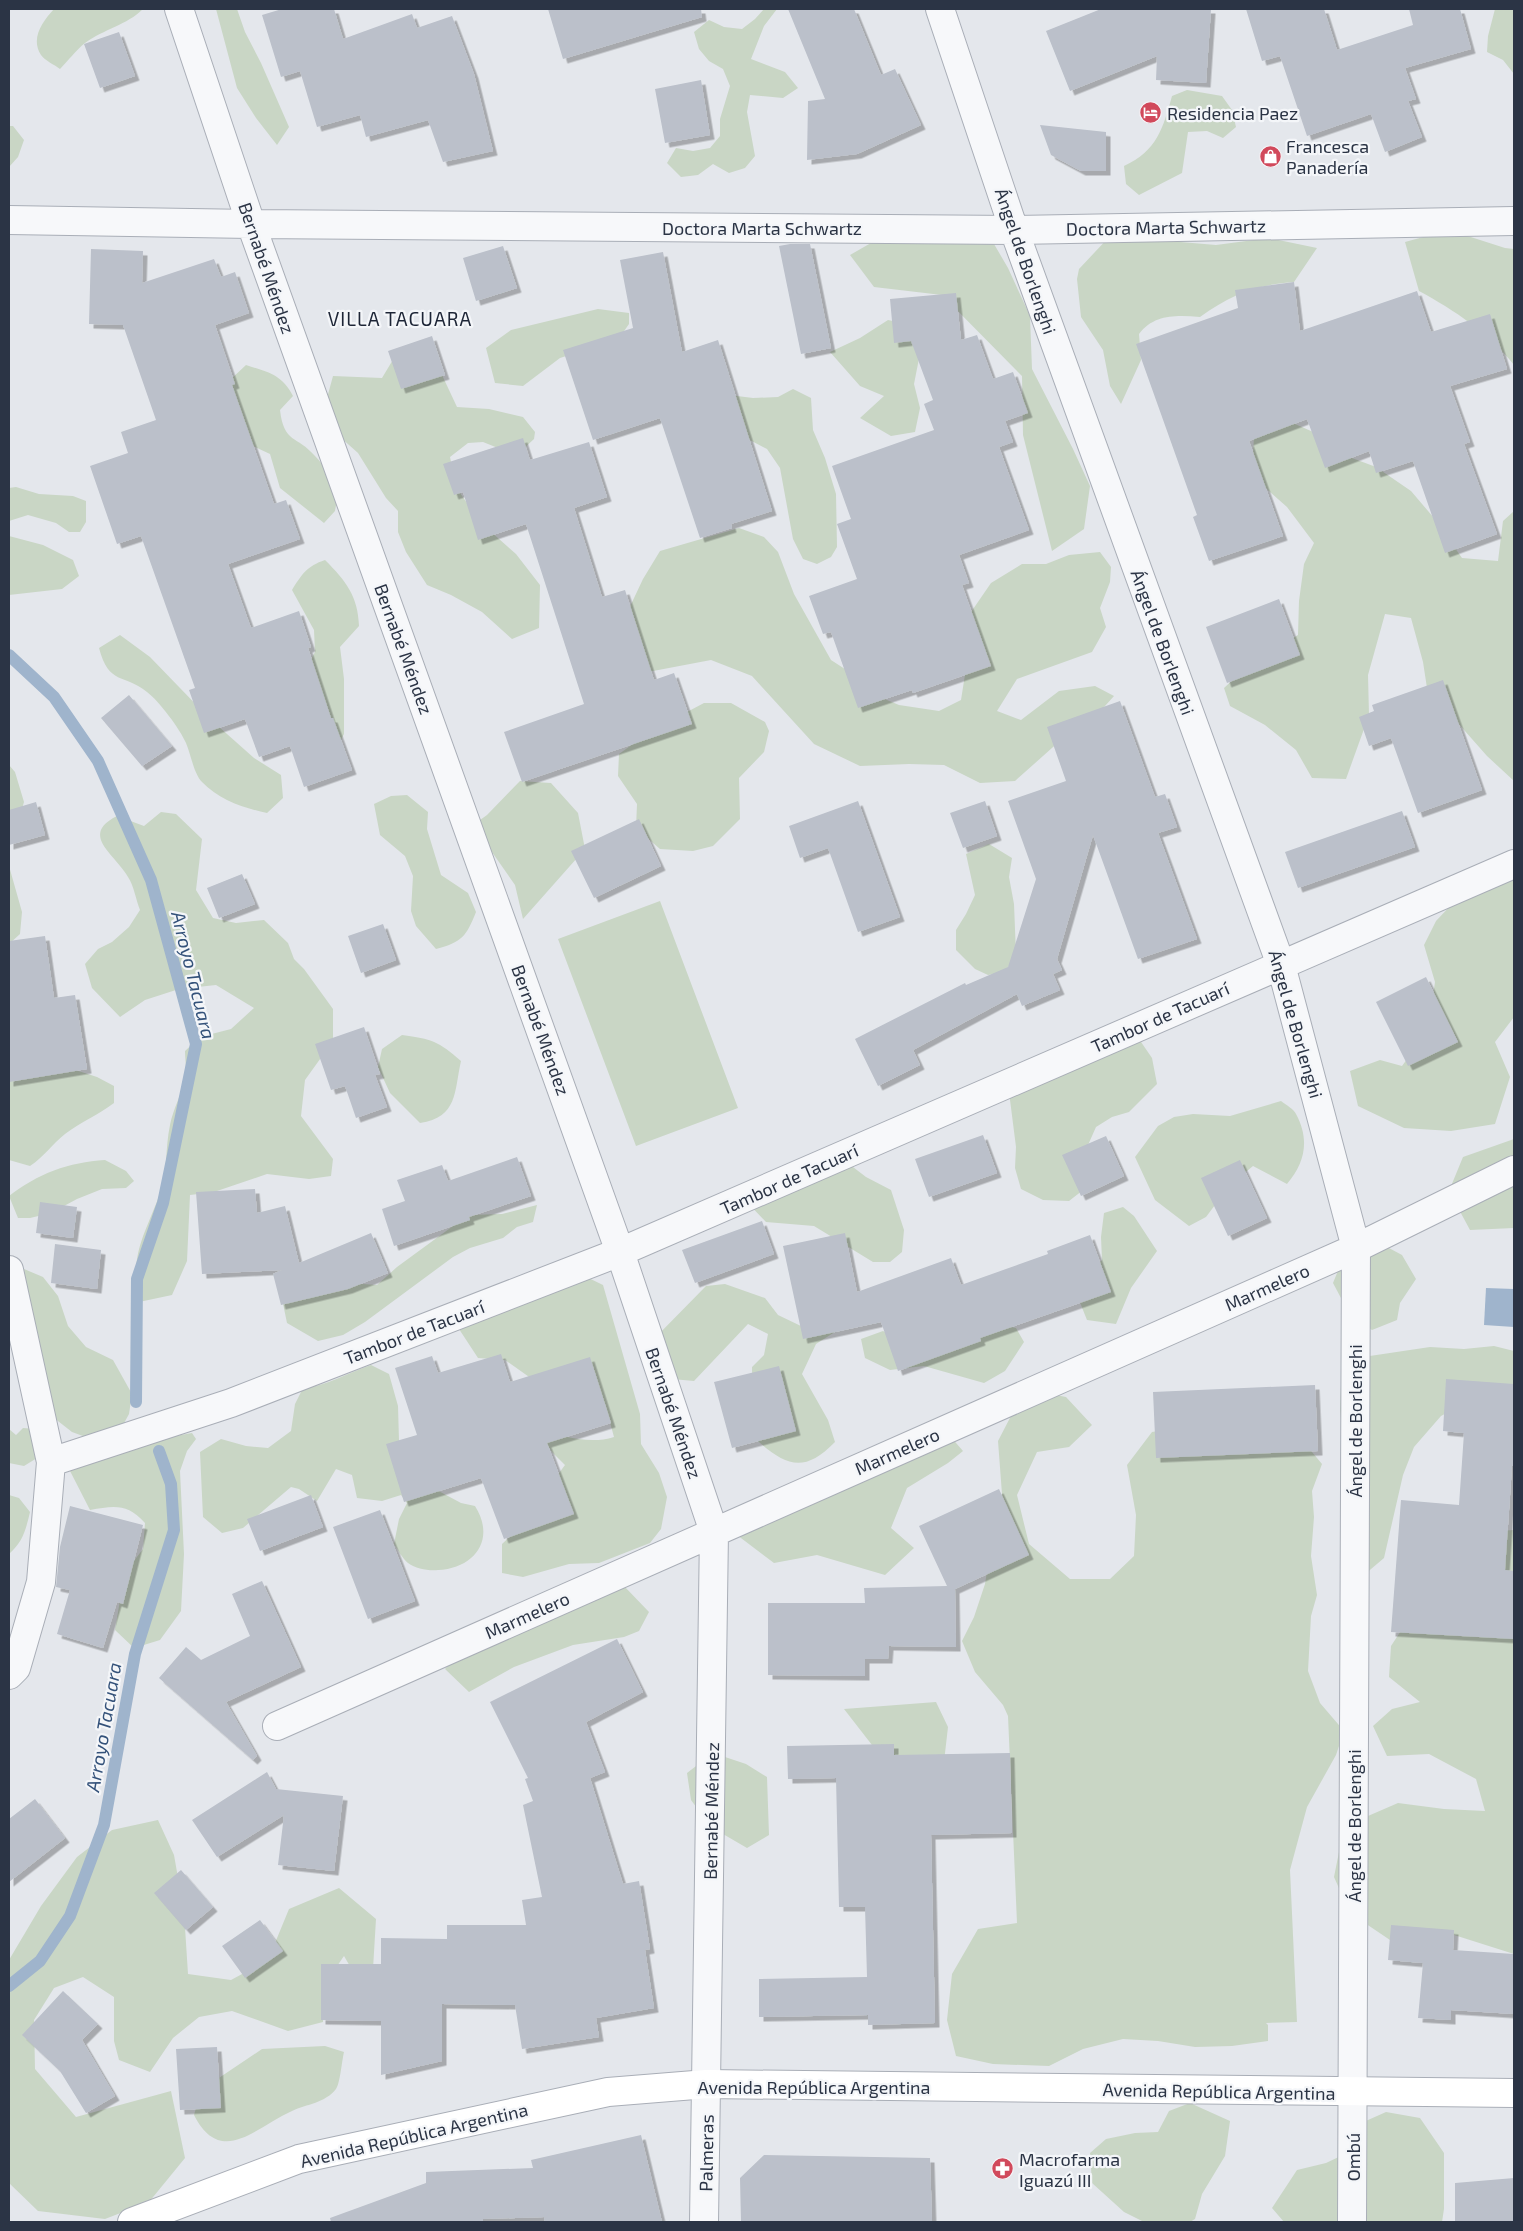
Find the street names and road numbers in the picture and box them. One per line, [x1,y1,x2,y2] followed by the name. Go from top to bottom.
[991,185,1061,337] street label: Ángel de Borlenghi
[234,199,300,337] street label: Bernabé Méndez
[1066,214,1266,240] street label: Doctora Marta Schwartz
[662,217,862,239] street label: Doctora Marta Schwartz
[1126,566,1200,718] street label: Ángel de Borlenghi
[370,581,438,717] street label: Bernabé Méndez
[1264,947,1328,1101] street label: Ángel de Borlenghi
[507,962,575,1098] street label: Bernabé Méndez
[1088,977,1233,1057] street label: Tambor de Tacuarí
[717,1139,862,1219] street label: Tambor de Tacuarí
[1221,1259,1313,1315] street label: Marmelero
[341,1295,488,1369] street label: Tambor de Tacuarí
[641,1344,707,1482] street label: Bernabé Méndez
[1344,1344,1366,1498] street label: Ángel de Borlenghi
[851,1423,943,1479] street label: Marmelero
[481,1587,573,1643] street label: Marmelero
[699,1742,723,1880] street label: Bernabé Méndez
[1343,1749,1365,1903] street label: Ángel de Borlenghi
[698,2076,930,2098] street label: Avenida República Argentina
[1102,2078,1336,2104] street label: Avenida República Argentina
[298,2098,530,2172] street label: Avenida República Argentina
[694,2114,718,2192] street label: Palmeras
[1342,2133,1364,2181] street label: Ombú

